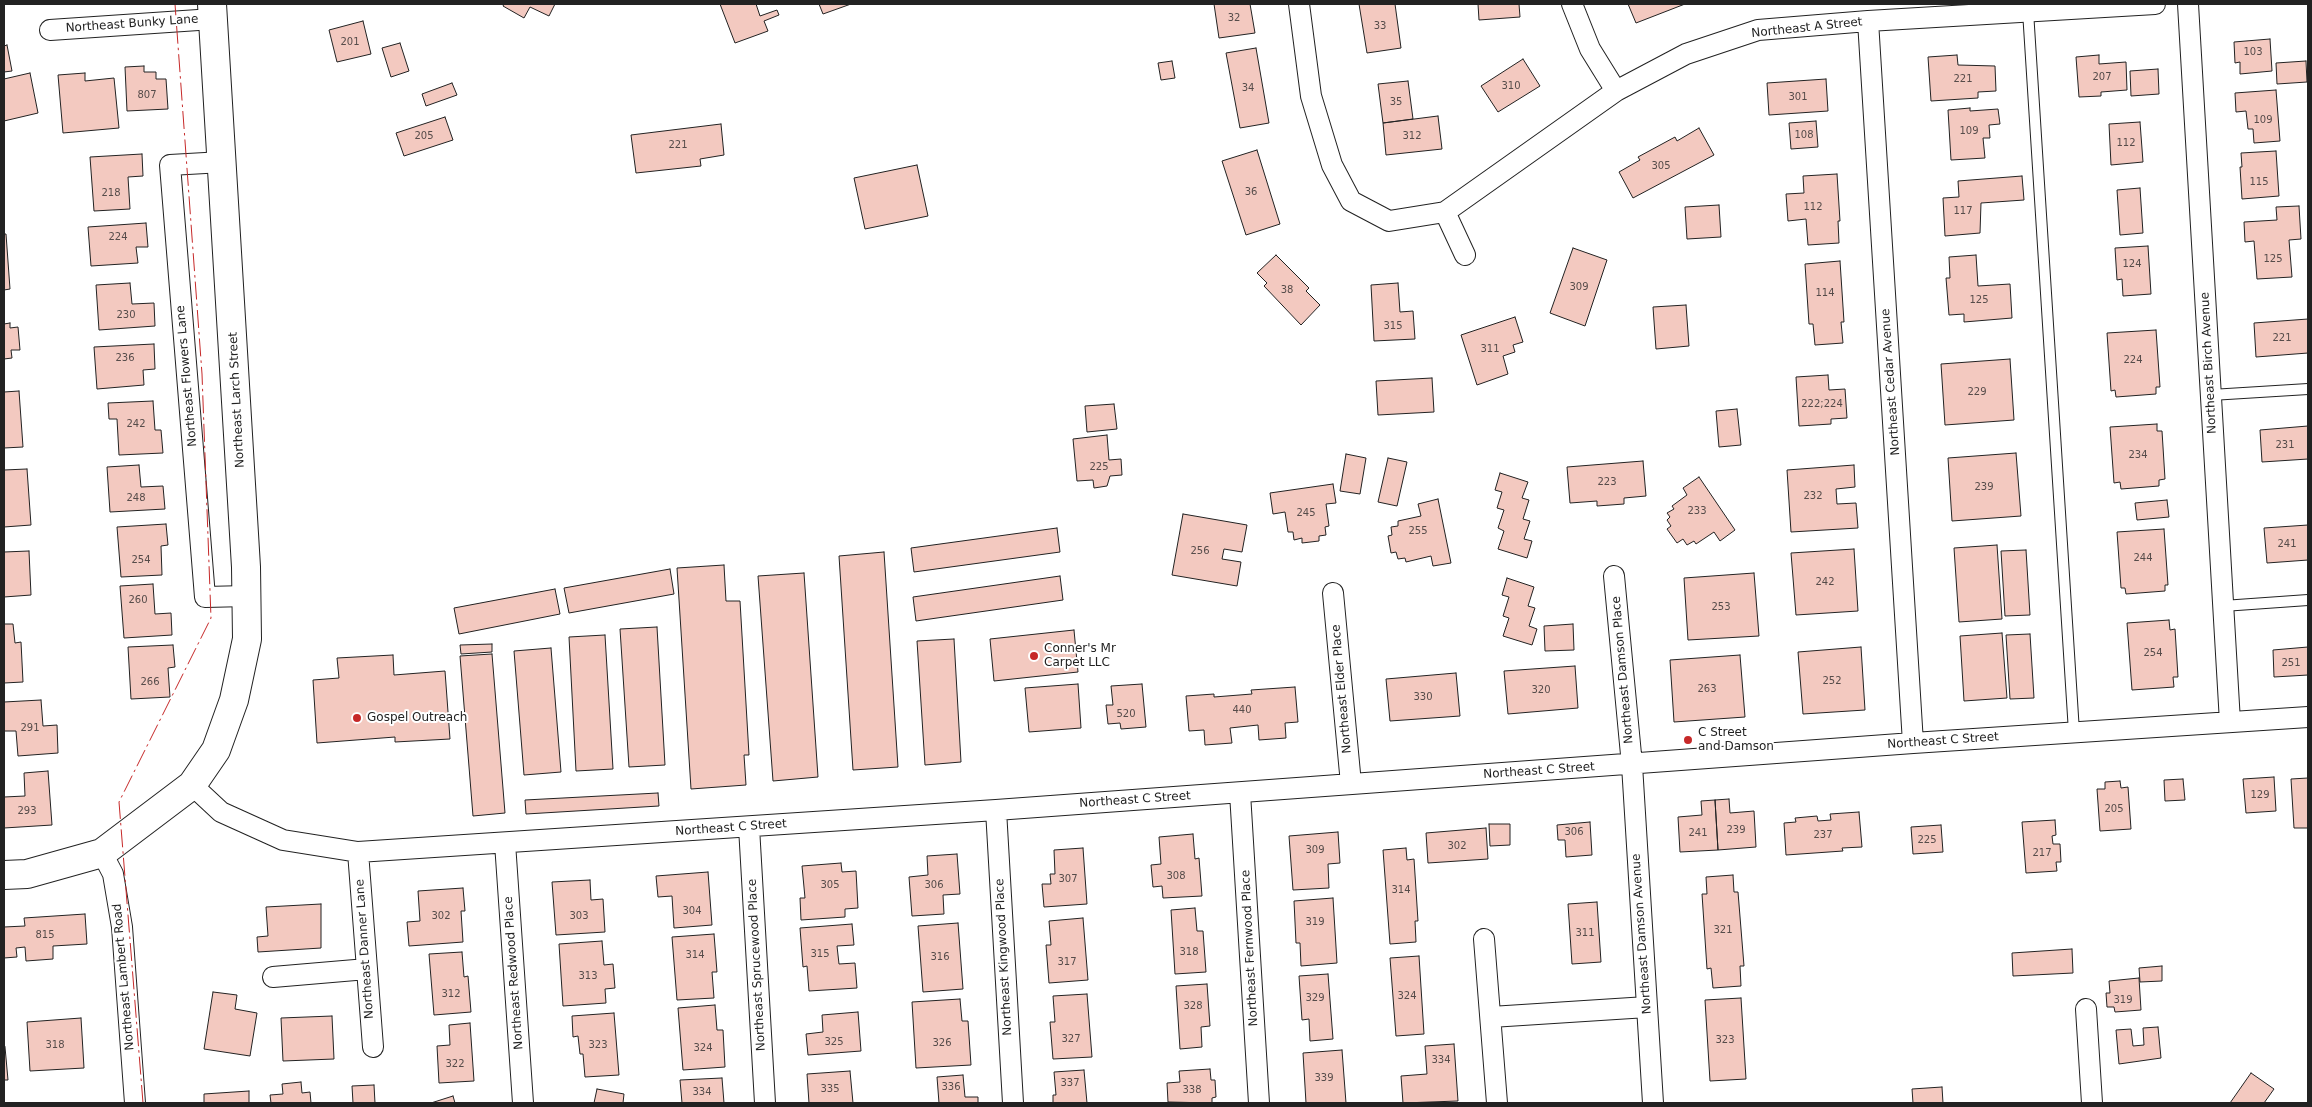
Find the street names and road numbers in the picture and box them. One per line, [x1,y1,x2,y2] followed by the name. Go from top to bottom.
[65,12,199,36] street label: Northeast Bunky Lane
[1751,15,1863,41] street label: Northeast A Street
[2198,292,2220,434] street label: Northeast Birch Avenue
[174,305,200,447] street label: Northeast Flowers Lane
[1879,308,1903,456] street label: Northeast Cedar Avenue
[226,332,248,468] street label: Northeast Larch Street
[1609,596,1637,744] street label: Northeast Damson Place
[1329,624,1355,754] street label: Northeast Elder Place
[1887,730,1999,752] street label: Northeast C Street
[1483,760,1595,782] street label: Northeast C Street
[1079,789,1191,811] street label: Northeast C Street
[675,817,787,839] street label: Northeast C Street
[1629,853,1655,1015] street label: Northeast Damson Avenue
[1239,869,1261,1027] street label: Northeast Fernwood Place
[745,878,769,1052] street label: Northeast Sprucewood Place
[993,878,1015,1036] street label: Northeast Kingwood Place
[353,879,377,1019] street label: Northeast Danner Lane
[501,896,527,1050] street label: Northeast Redwood Place
[110,903,138,1051] street label: Northeast Lambert Road

